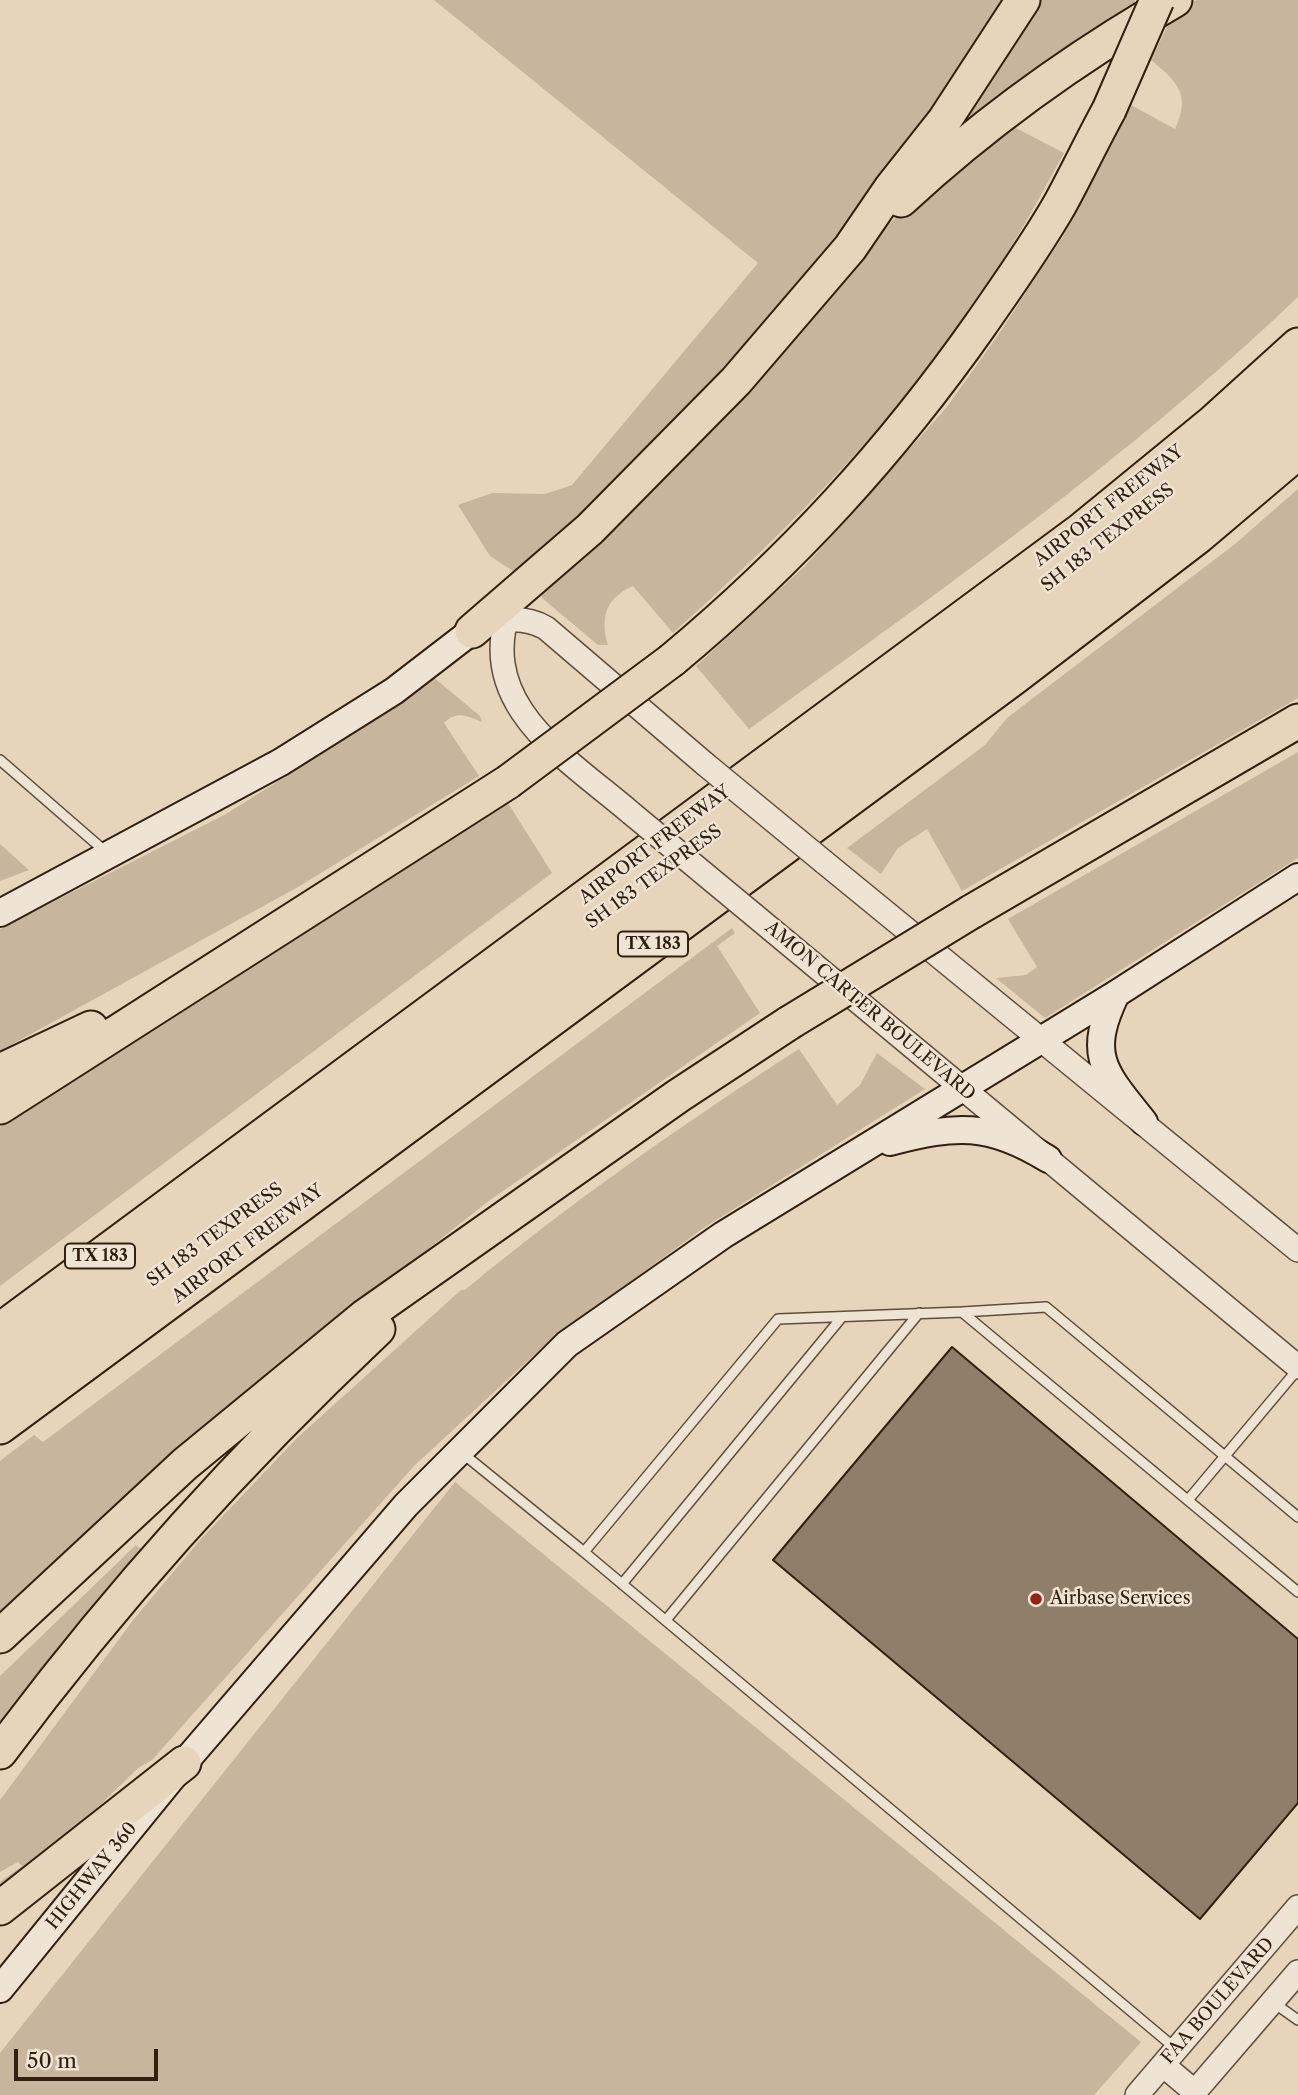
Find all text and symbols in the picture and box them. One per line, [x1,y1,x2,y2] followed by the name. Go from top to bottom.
[1030,441,1188,571] street label: AIRPORT FREEWAY
[1037,479,1179,597] street label: SH 183 TEXPRESS
[575,781,735,909] street label: AIRPORT FREEWAY
[582,820,726,934] street label: SH 183 TEXPRESS
[760,917,980,1105] street label: AMON CARTER BOULEVARD
[618,932,688,956] road number: TX 183
[143,1178,287,1292] street label: SH 183 TEXPRESS
[168,1180,328,1308] street label: AIRPORT FREEWAY
[65,1244,135,1268] road number: TX 183
[1050,1588,1190,1610] place label: Airbase Services
[1028,1591,1044,1607] marker: Airbase Services
[42,1818,142,1934] street label: HIGHWAY 360
[1157,1933,1279,2069] street label: FAA BOULEVARD
[18,2036,161,2080] scale bar
[27,2048,77,2073] text: 50 m

